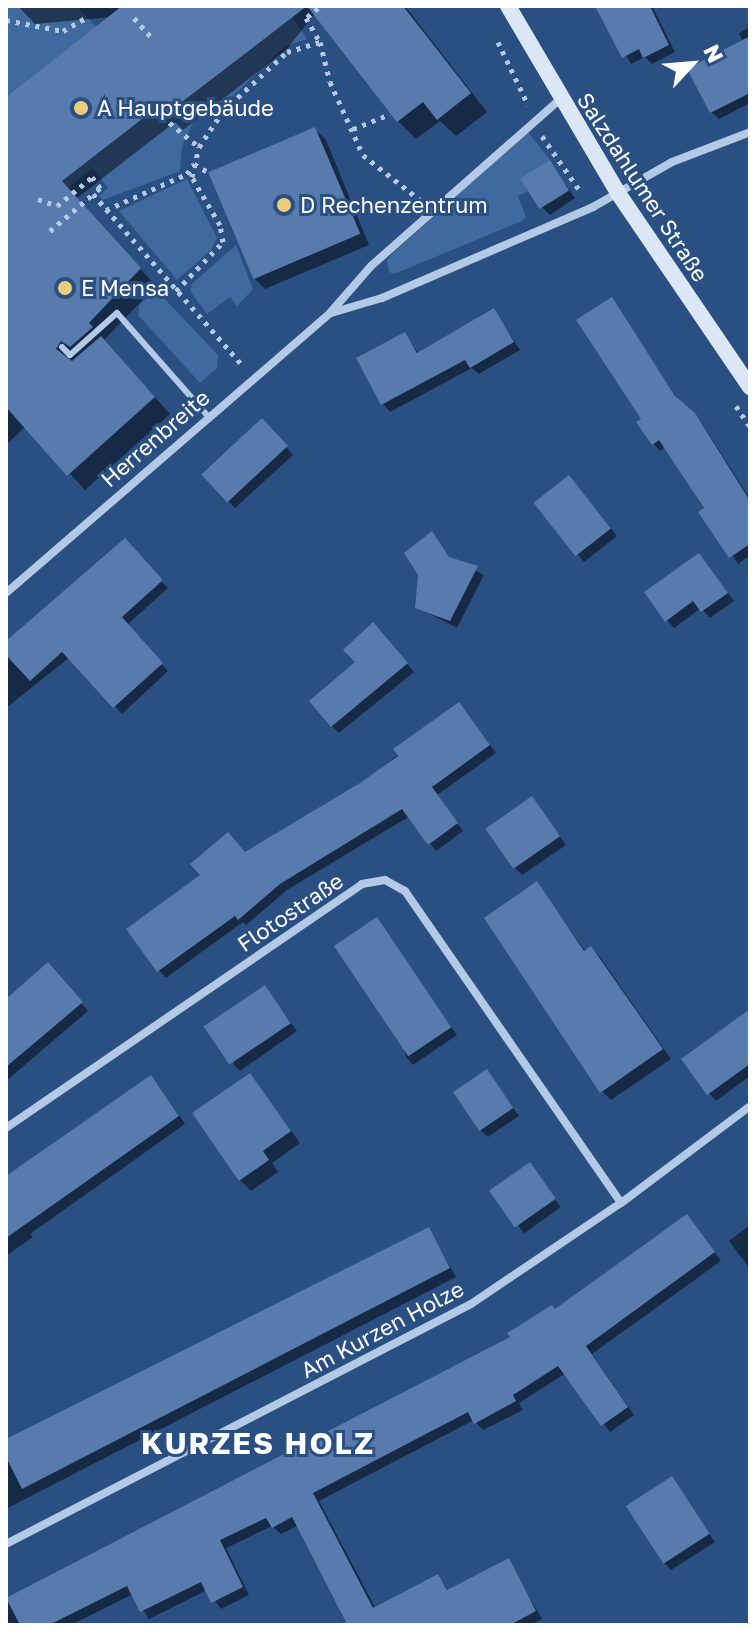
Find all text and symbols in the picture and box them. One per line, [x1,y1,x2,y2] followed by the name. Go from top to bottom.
[652,24,732,104] north arrow
[698,40,730,67] text: N
[572,88,714,286] street label: Salzdahlumer Straße
[97,95,274,121] place label: A Hauptgebäude
[72,99,90,117] marker: A Hauptgebäude
[300,192,488,218] place label: D Rechenzentrum
[275,196,293,214] marker: D Rechenzentrum
[81,275,169,301] place label: E Mensa
[56,279,74,297] marker: E Mensa
[95,384,215,492] street label: Herrenbreite
[232,867,348,957] street label: Flotostraße
[296,1275,468,1383] street label: Am Kurzen Holze
[141,1425,375,1461] district label: KURZES HOLZ

